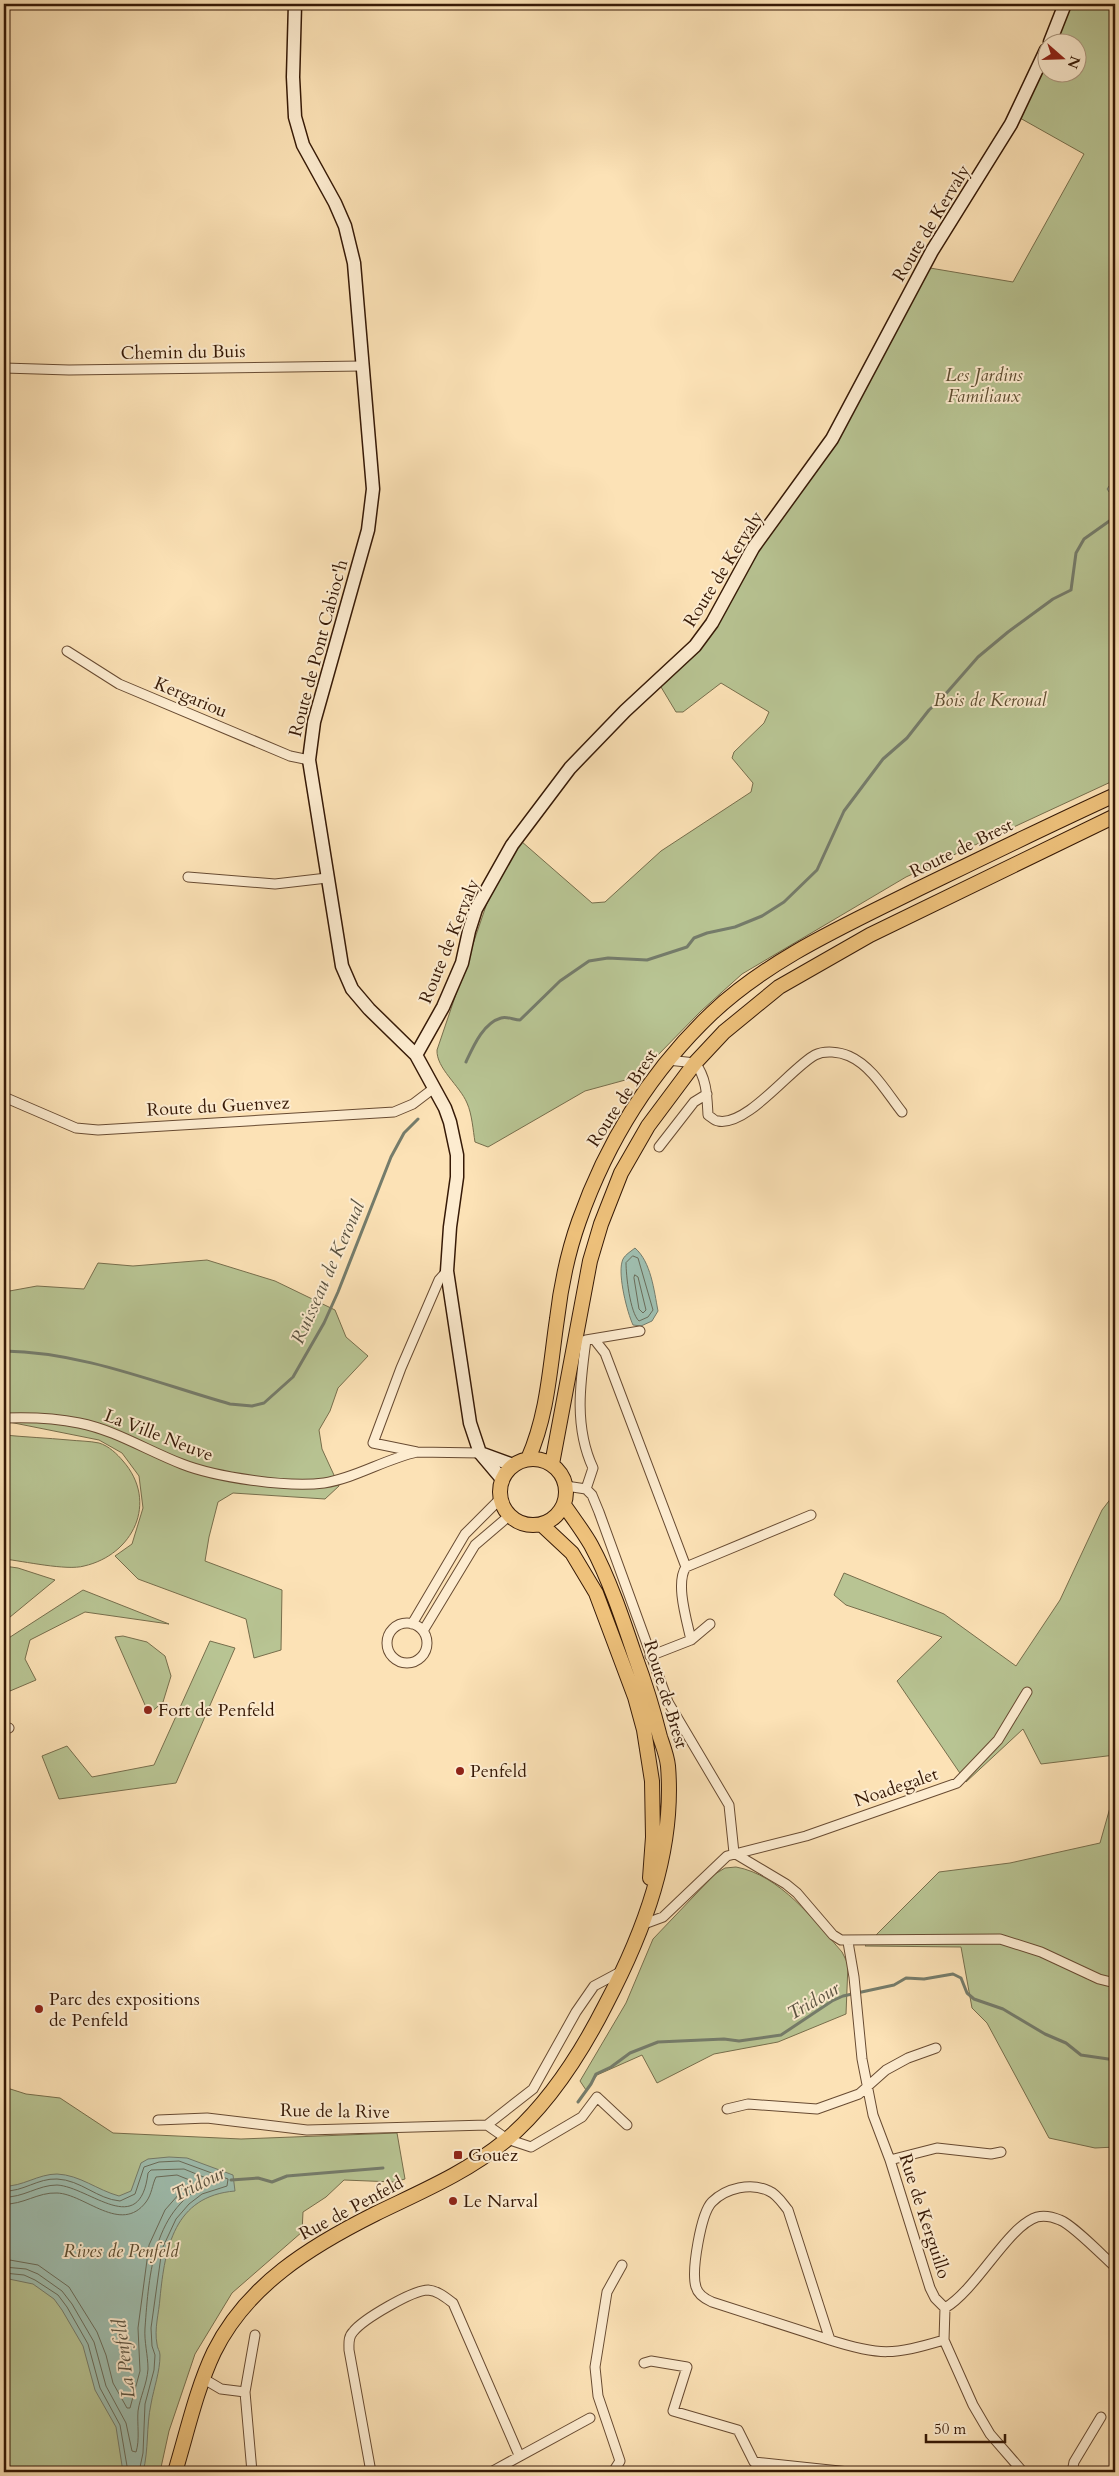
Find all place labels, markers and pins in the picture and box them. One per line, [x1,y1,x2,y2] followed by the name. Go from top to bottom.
[158,1698,275,1723] place label: Fort de Penfeld
[142,1704,154,1716] marker: Fort de Penfeld
[470,1759,527,1784] place label: Penfeld
[454,1765,466,1777] marker: Penfeld
[49,1987,200,2033] place label: Parc des expositions de Penfeld
[33,2003,45,2015] marker: Parc des expositions de Penfeld
[468,2143,518,2168] place label: Gouez
[452,2149,464,2161] marker: Gouez
[463,2189,538,2214] place label: Le Narval
[447,2195,459,2207] marker: Le Narval

